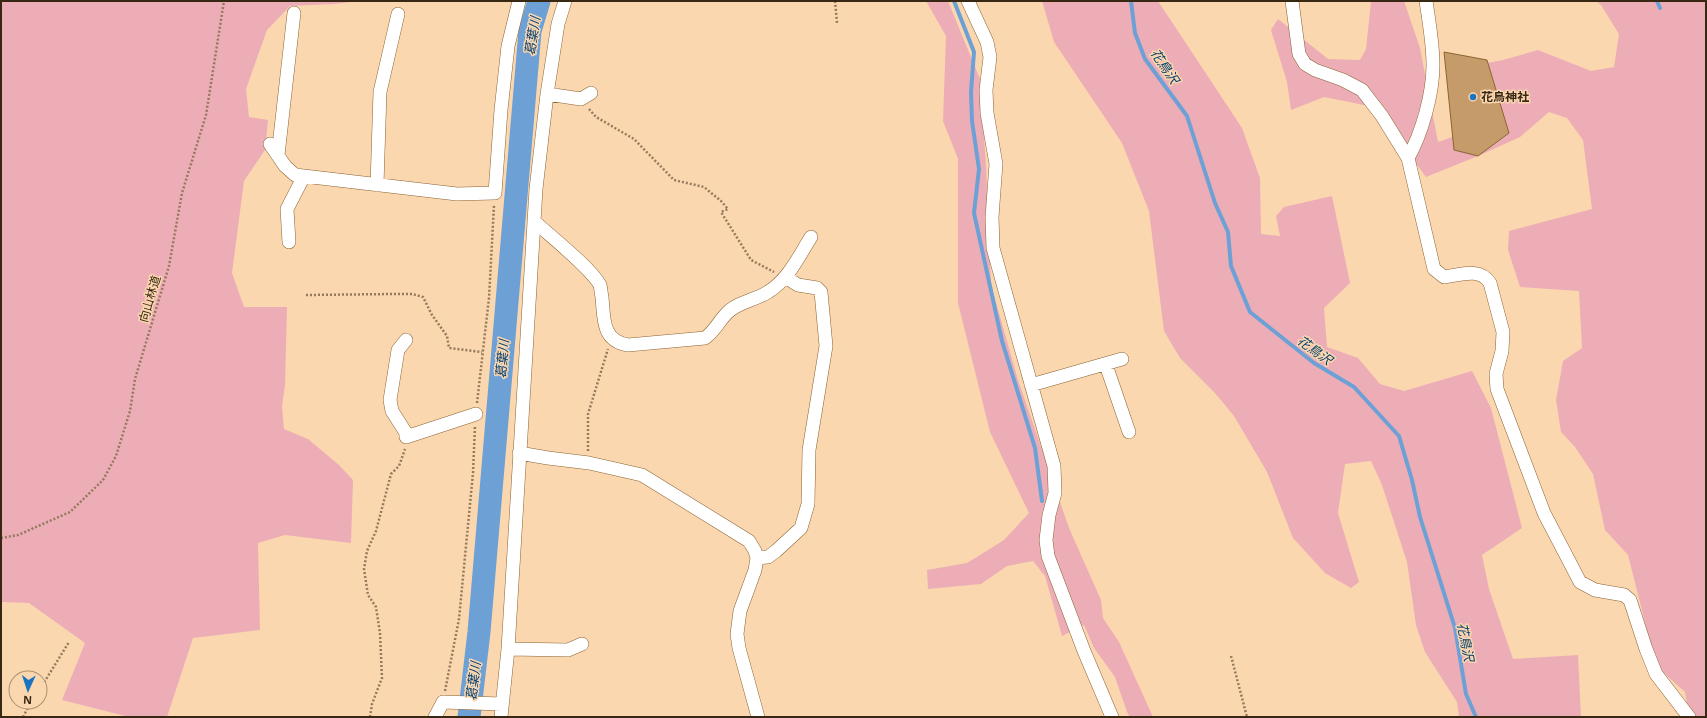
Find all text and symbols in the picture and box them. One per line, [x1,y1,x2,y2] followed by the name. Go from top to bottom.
[520,13,544,57] water label: 葛葉川
[1147,45,1184,89] water label: 花鳥沢
[1481,88,1529,105] place label: 花鳥神社
[1468,92,1478,102] marker: 花鳥神社
[135,273,164,324] street label: 向山林道
[1294,331,1338,370] water label: 花鳥沢
[491,337,513,379] water label: 葛葉川
[1453,621,1479,665] water label: 花鳥沢
[462,659,485,701] water label: 葛葉川
[8,670,48,710] north arrow
[23,693,32,708] text: N

